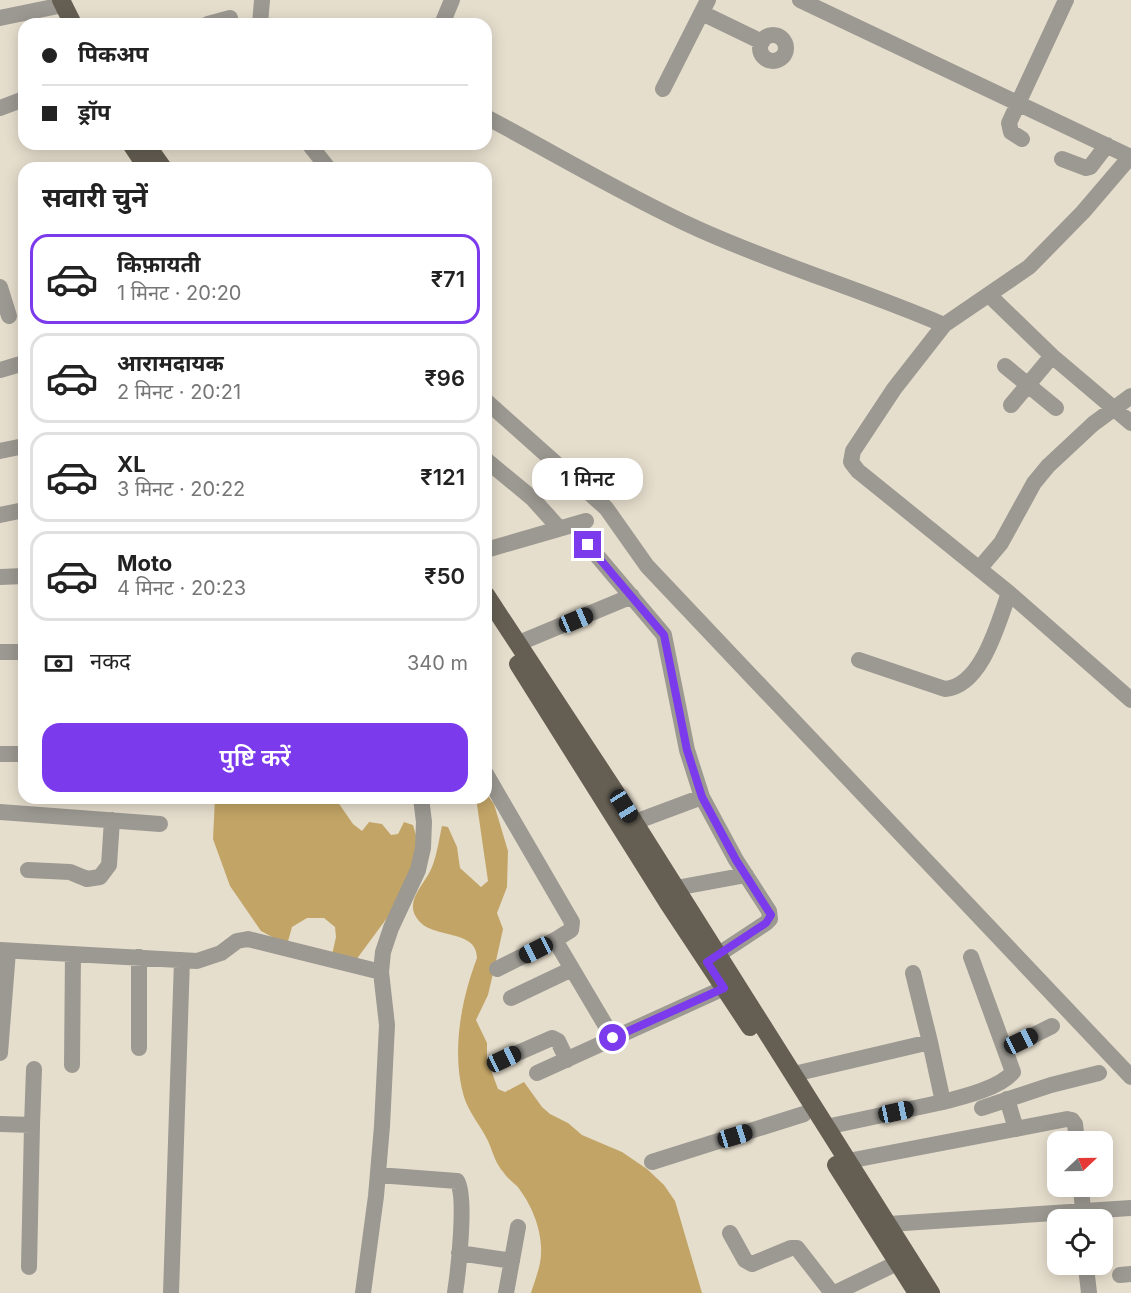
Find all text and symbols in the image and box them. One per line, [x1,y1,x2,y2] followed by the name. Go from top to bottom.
[78,41,149,67] text: पिकअप
[78,99,111,125] text: ड्रॉप
[42,181,148,214] text: सवारी चुनें
[117,251,201,277] text: किफ़ायती
[45,252,99,306] icon: car
[431,266,465,292] text: ₹71
[117,281,241,305] text: 1 मिनट · 20:20
[117,350,224,376] text: आरामदायक
[45,351,99,405] icon: car
[425,365,465,391] text: ₹96
[117,380,241,404] text: 2 मिनट · 20:21
[45,450,99,504] icon: car
[117,451,146,477] text: XL
[532,458,644,500] callout: 1 मिनट
[420,464,465,490] text: ₹121
[560,467,615,491] text: 1 मिनट
[117,477,245,501] text: 3 मिनट · 20:22
[574,531,601,558] route end
[45,549,99,603] icon: car
[117,550,172,576] text: Moto
[424,563,465,589] text: ₹50
[117,576,246,600] text: 4 मिनट · 20:23
[556,605,596,635] car
[42,647,75,680] icon: cash
[90,648,131,674] text: नकद
[407,651,468,675] text: 340 m
[42,723,468,792] button: पुष्टि करें
[607,786,641,826] car
[516,934,556,966] car
[599,1024,626,1051] route start
[1001,1025,1041,1057] car
[484,1043,524,1075] car
[877,1099,915,1125] car
[715,1122,755,1150] car
[1047,1131,1113,1197] north arrow
[1047,1131,1113,1275] map controls
[1047,1209,1113,1275] button: locate

